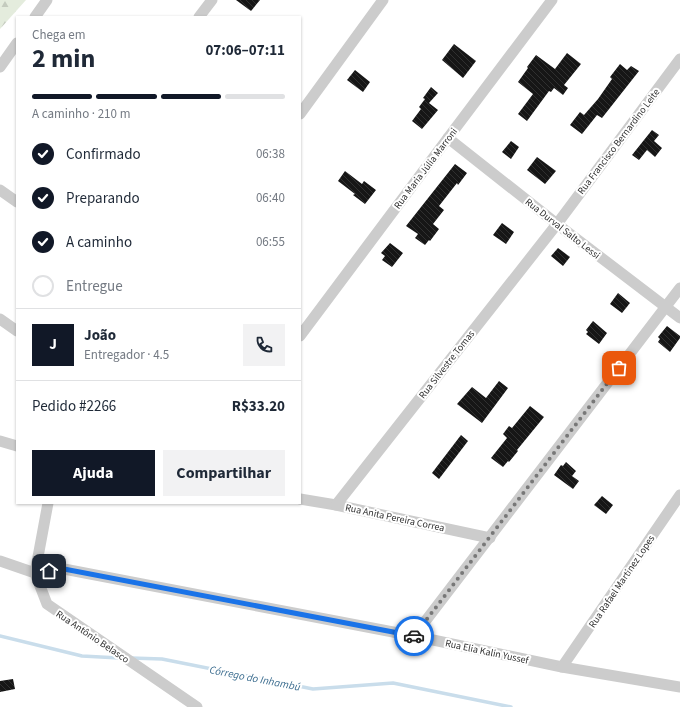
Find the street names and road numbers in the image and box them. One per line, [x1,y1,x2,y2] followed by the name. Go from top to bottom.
[574,86,663,197] street label: Rua Francisco Bernardino Leite
[391,125,461,212] street label: Rua Maria Júlia Marroni
[522,195,603,263] street label: Rua Durval Salto Lessi
[416,327,478,402] street label: Rua Silvestre Tomas
[344,501,446,535] street label: Rua Anita Pereira Correa
[585,532,658,631] street label: Rua Rafael Martinez Lopes
[53,607,132,667] street label: Rua Antônio Belasco
[444,636,531,668] street label: Rua Elia Kalin Yussef

